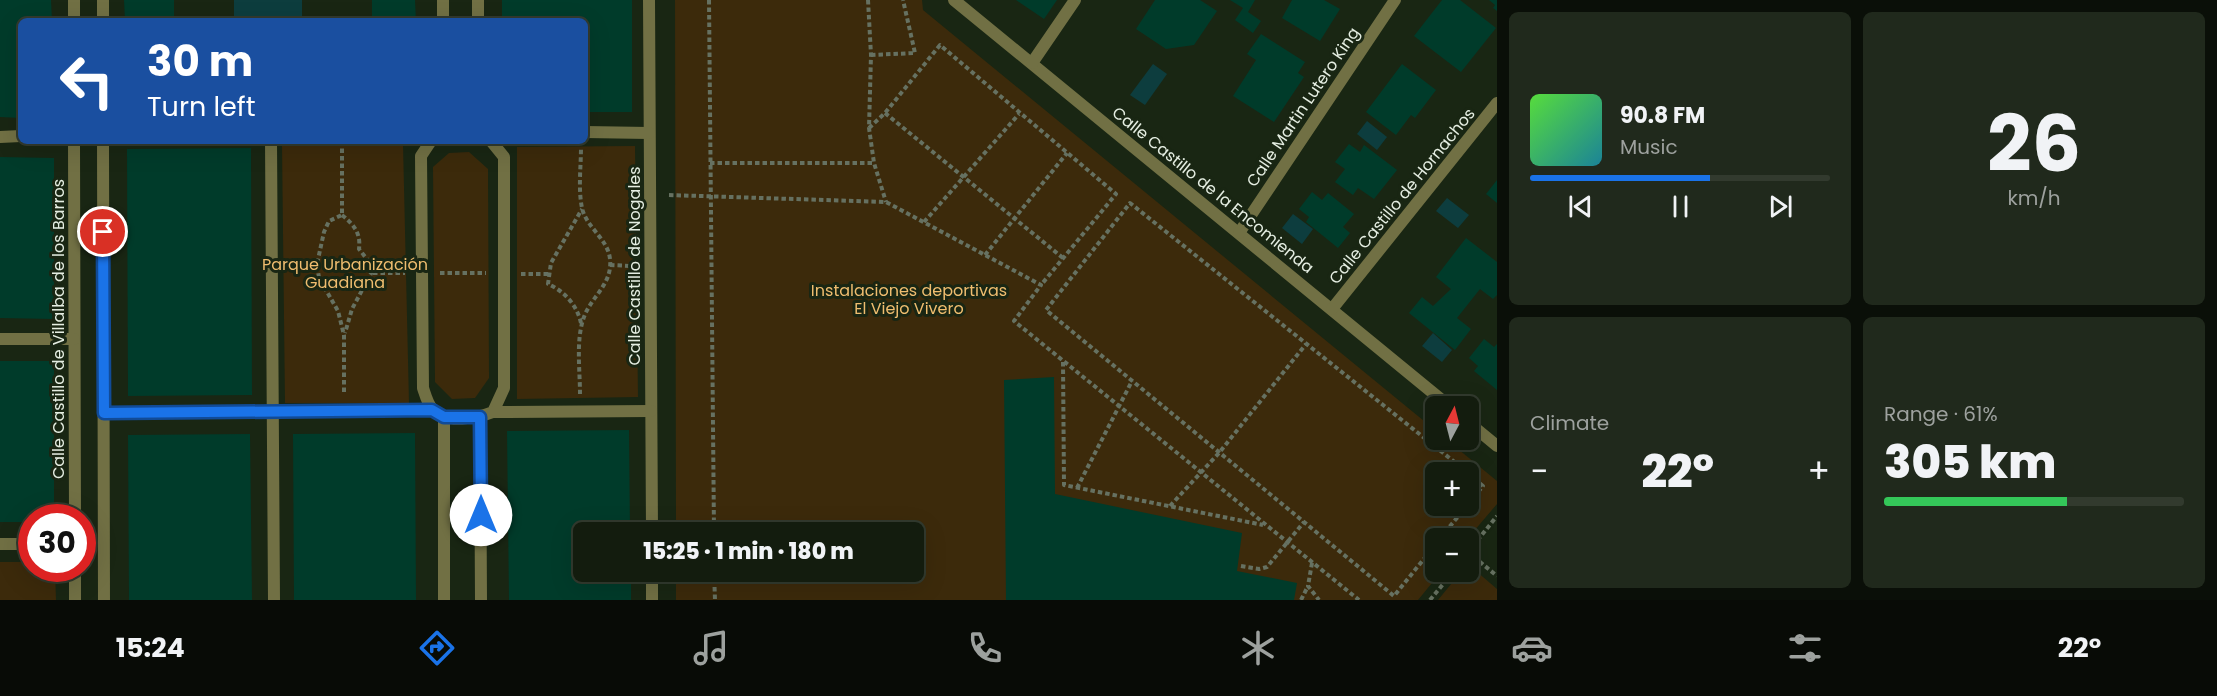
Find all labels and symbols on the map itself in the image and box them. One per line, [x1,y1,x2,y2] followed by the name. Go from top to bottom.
[1241,23,1365,191] street label: Calle Martin Lutero King
[1107,101,1319,279] street label: Calle Castillo de la Encomienda
[1324,103,1480,289] street label: Calle Castillo de Hornachos
[623,166,646,366] street label: Calle Castillo de Nogales
[47,179,70,479] street label: Calle Castillo de Villalba de los Barros
[77,206,128,257] pin
[262,253,428,294] park label: Parque Urbanización Guadiana
[811,279,1007,320] park label: Instalaciones deportivas El Viejo Vivero
[1425,396,1479,450] north arrow
[449,483,513,547] position arrow
[18,504,96,582] speed limit sign: 30

